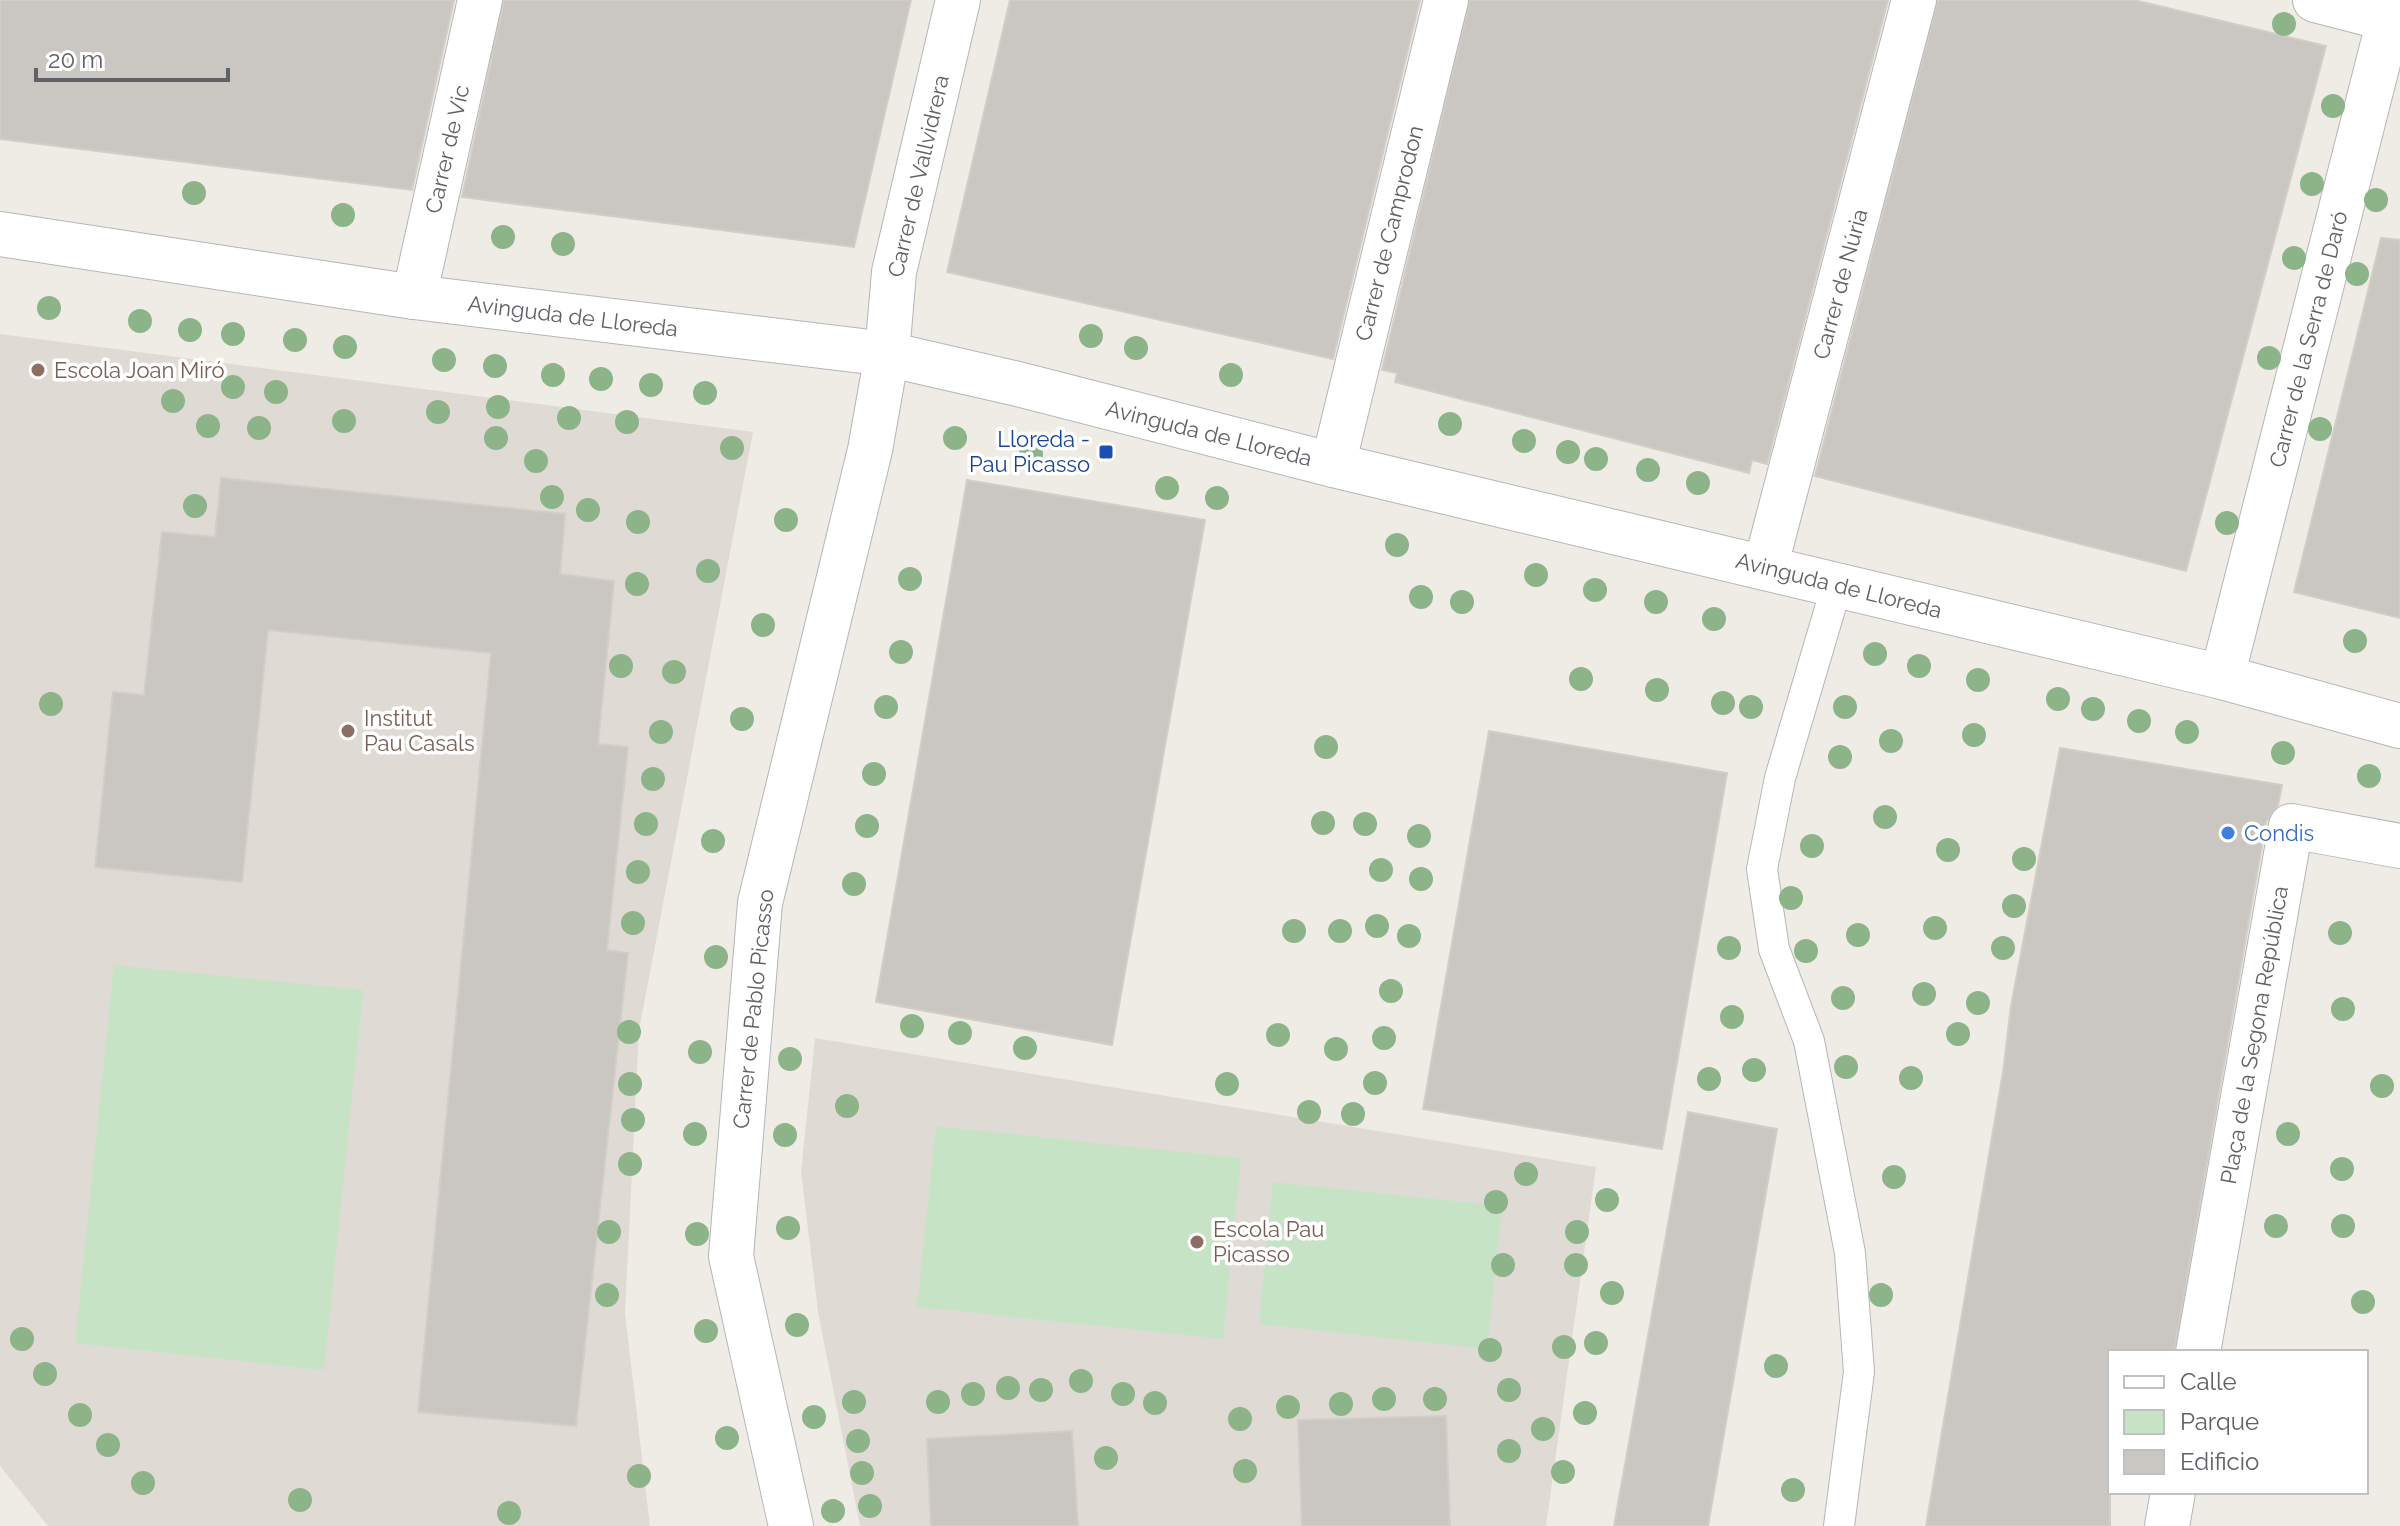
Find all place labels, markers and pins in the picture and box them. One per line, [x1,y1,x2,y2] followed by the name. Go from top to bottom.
[54,357,225,383] place label: Escola Joan Miró
[29,361,47,379] marker: Escola Joan Miró
[969,426,1090,477] place label: Lloreda - Pau Picasso
[1097,443,1115,461] marker: Lloreda - Pau Picasso
[364,705,475,756] place label: Institut Pau Casals
[339,722,357,740] marker: Institut Pau Casals
[2244,820,2314,846] place label: Condis
[2219,824,2237,842] marker: Condis
[1213,1216,1324,1267] place label: Escola Pau Picasso
[1188,1233,1206,1251] marker: Escola Pau Picasso

